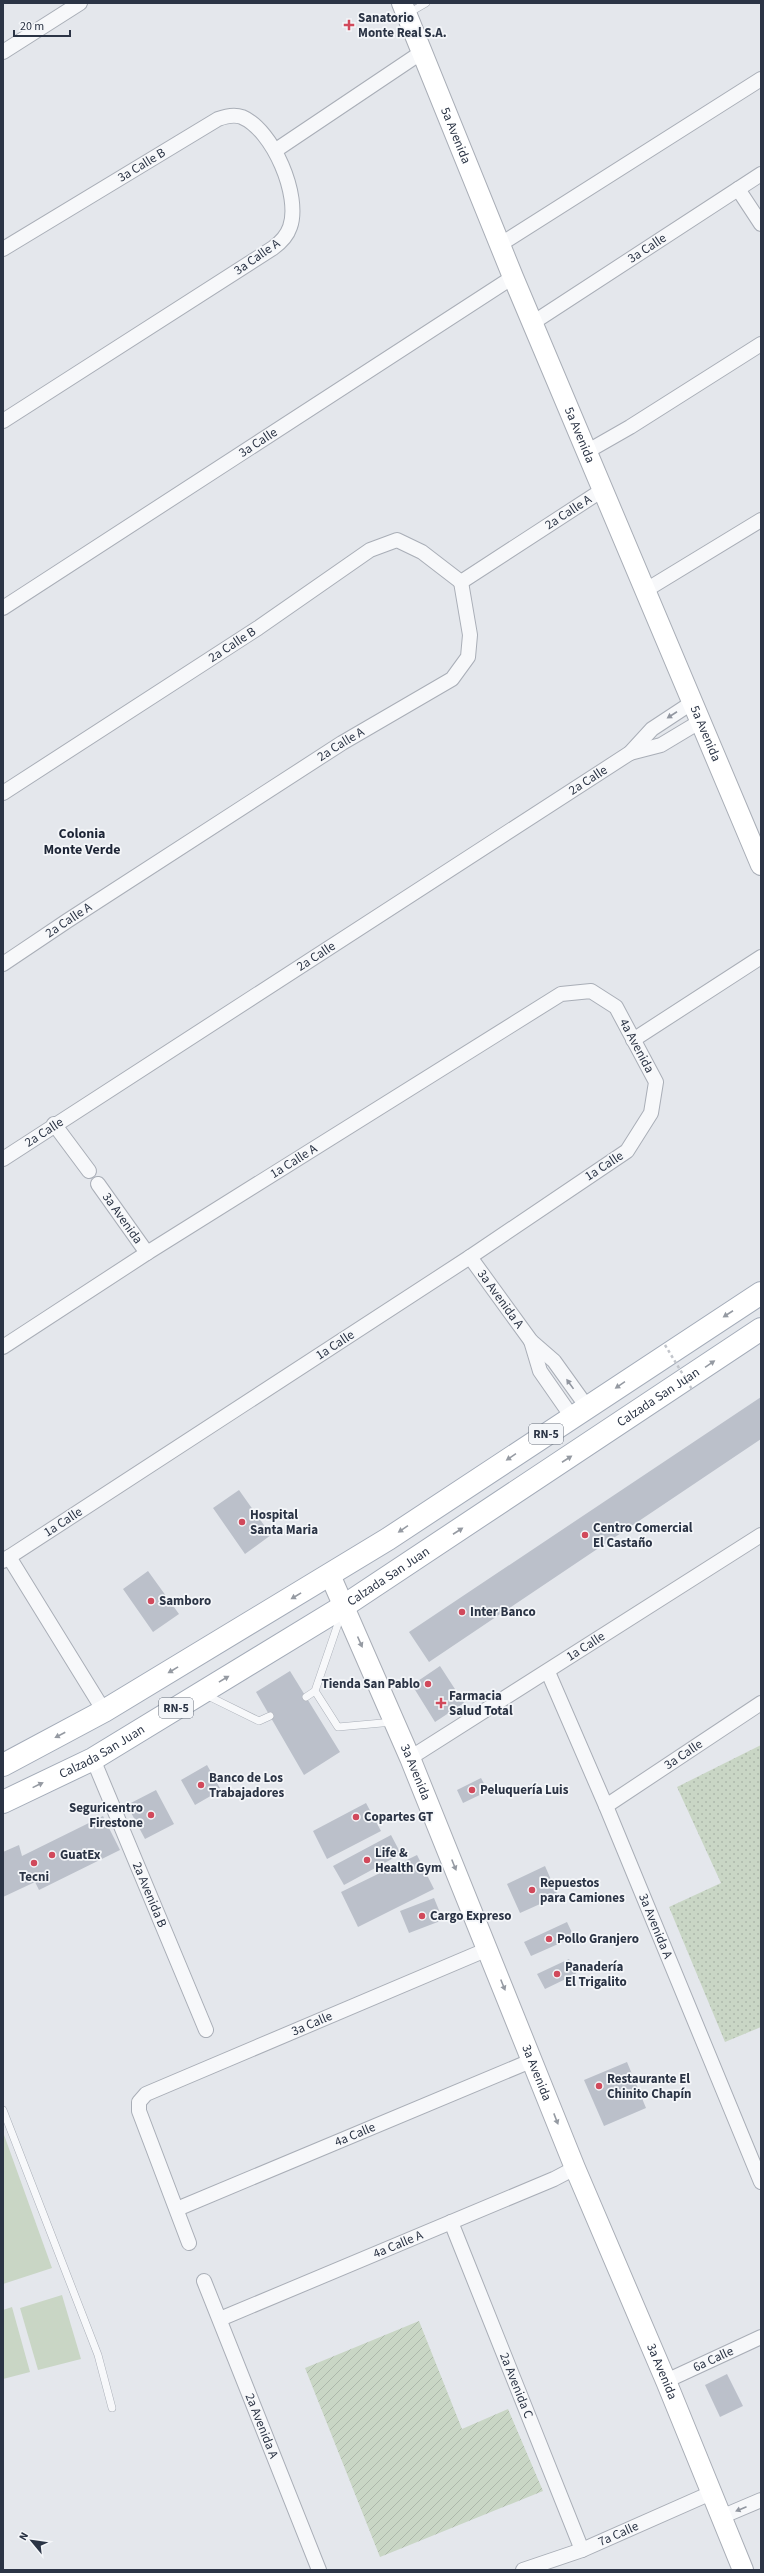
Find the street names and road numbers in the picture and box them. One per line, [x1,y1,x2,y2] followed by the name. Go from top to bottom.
[436,105,475,166] street label: 5a Avenida
[114,144,169,187] street label: 3a Calle B
[624,229,670,267] street label: 3a Calle
[230,234,284,279] street label: 3a Calle A
[560,404,599,466] street label: 5a Avenida
[235,423,281,462] street label: 3a Calle
[541,490,596,534] street label: 2a Calle A
[205,623,260,667] street label: 2a Calle B
[686,703,725,764] street label: 5a Avenida
[314,722,369,766] street label: 2a Calle A
[565,761,611,799] street label: 2a Calle
[42,898,96,942] street label: 2a Calle A
[293,937,339,975] street label: 2a Calle
[615,1015,659,1076] street label: 4a Avenida
[21,1113,67,1152] street label: 2a Calle
[267,1139,321,1183] street label: 1a Calle A
[581,1147,627,1185] street label: 1a Calle
[98,1189,147,1248] street label: 3a Avenida
[473,1266,529,1333] street label: 3a Avenida A
[312,1326,358,1364] street label: 1a Calle
[613,1363,703,1431] street label: Calzada San Juan
[529,1424,563,1444] road number: RN-5
[40,1503,86,1541] street label: 1a Calle
[344,1543,433,1610] street label: Calzada San Juan
[563,1627,608,1666] street label: 1a Calle
[159,1698,193,1718] road number: RN-5
[56,1721,148,1783] street label: Calzada San Juan
[661,1735,706,1774] street label: 3a Calle
[396,1741,435,1803] street label: 3a Avenida
[128,1859,171,1931] street label: 2a Avenida B
[634,1891,677,1962] street label: 3a Avenida A
[289,2007,335,2040] street label: 3a Calle
[517,2042,556,2104] street label: 3a Avenida
[332,2118,378,2151] street label: 4a Calle
[370,2226,427,2263] street label: 4a Calle A
[642,2341,682,2402] street label: 3a Avenida
[690,2342,736,2376] street label: 6a Calle
[495,2350,537,2421] street label: 2a Avenida C
[241,2391,283,2462] street label: 2a Avenida A
[595,2517,642,2551] street label: 7a Calle

